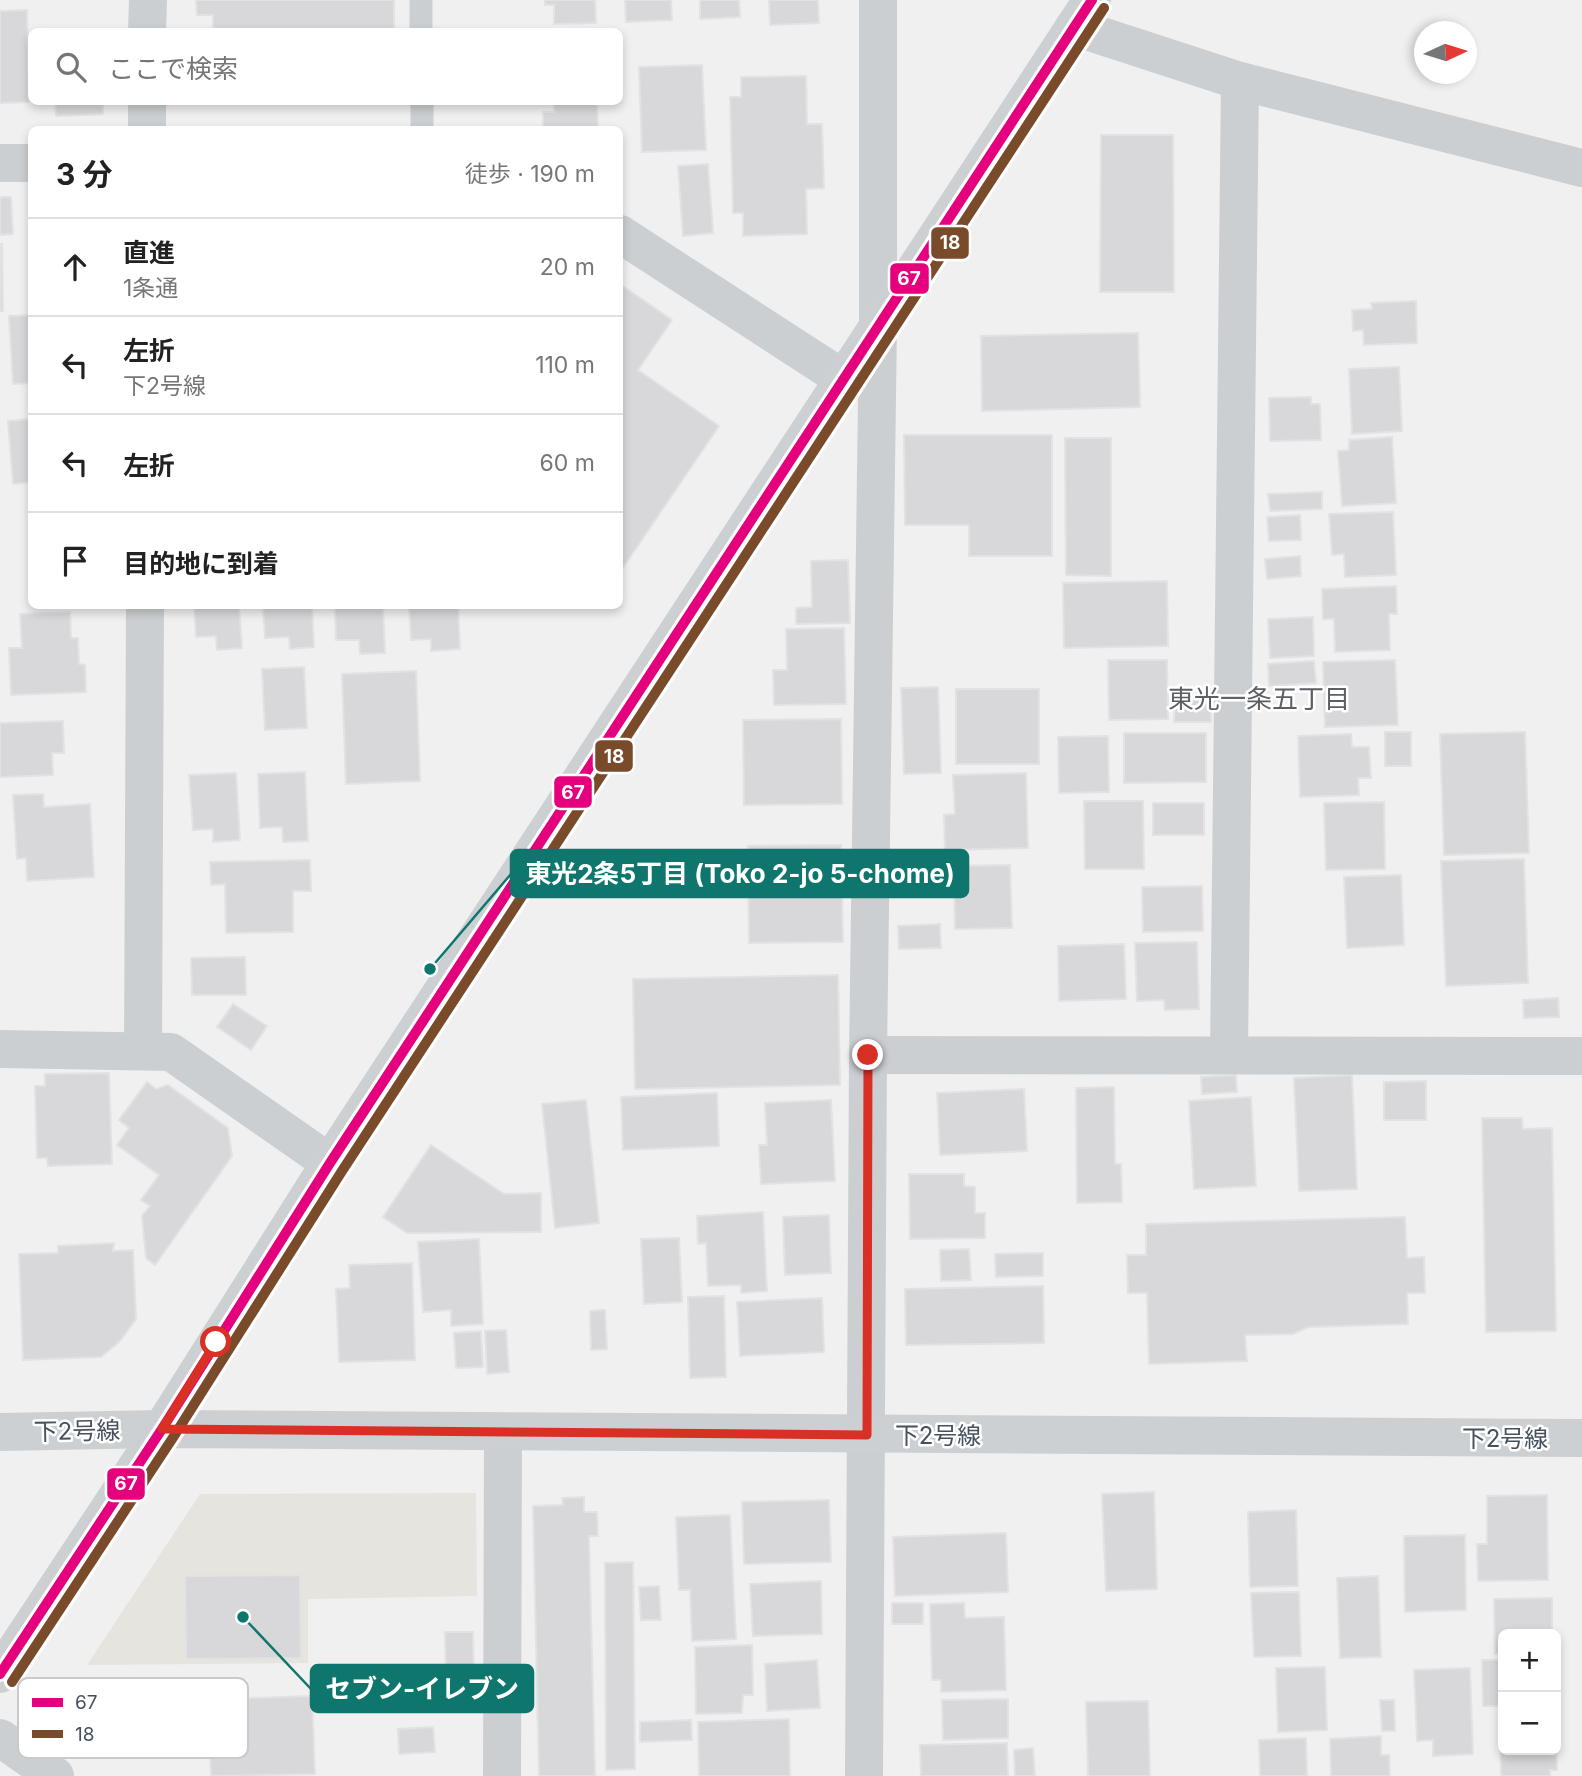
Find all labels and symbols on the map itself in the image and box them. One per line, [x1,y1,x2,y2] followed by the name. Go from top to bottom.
[1414,21,1477,84] north arrow
[930,226,970,260] line badge: 18
[940,231,960,254] text: 18
[889,262,930,295] line badge: 67
[897,267,921,290] text: 67
[1168,683,1350,714] district label: 東光一条五丁目
[594,739,634,773] line badge: 18
[604,745,624,768] text: 18
[553,775,593,809] line badge: 67
[561,781,585,804] text: 67
[511,850,968,897] callout: 東光2条5丁目 (Toko 2-jo 5-chome)
[525,858,955,889] text: 東光2条5丁目 (Toko 2-jo 5-chome)
[852,1039,883,1070] route end
[200,1326,231,1357] route start
[33,1416,121,1446] street label: 下2号線
[895,1421,981,1450] street label: 下2号線
[1462,1424,1548,1453] street label: 下2号線
[106,1467,146,1501] line badge: 67
[114,1472,138,1495] text: 67
[311,1665,533,1712] callout: セブン-イレブン
[325,1673,519,1704] text: セブン-イレブン
[18,1678,248,1758] legend
[75,1691,98,1714] text: 67
[75,1723,94,1746] text: 18

